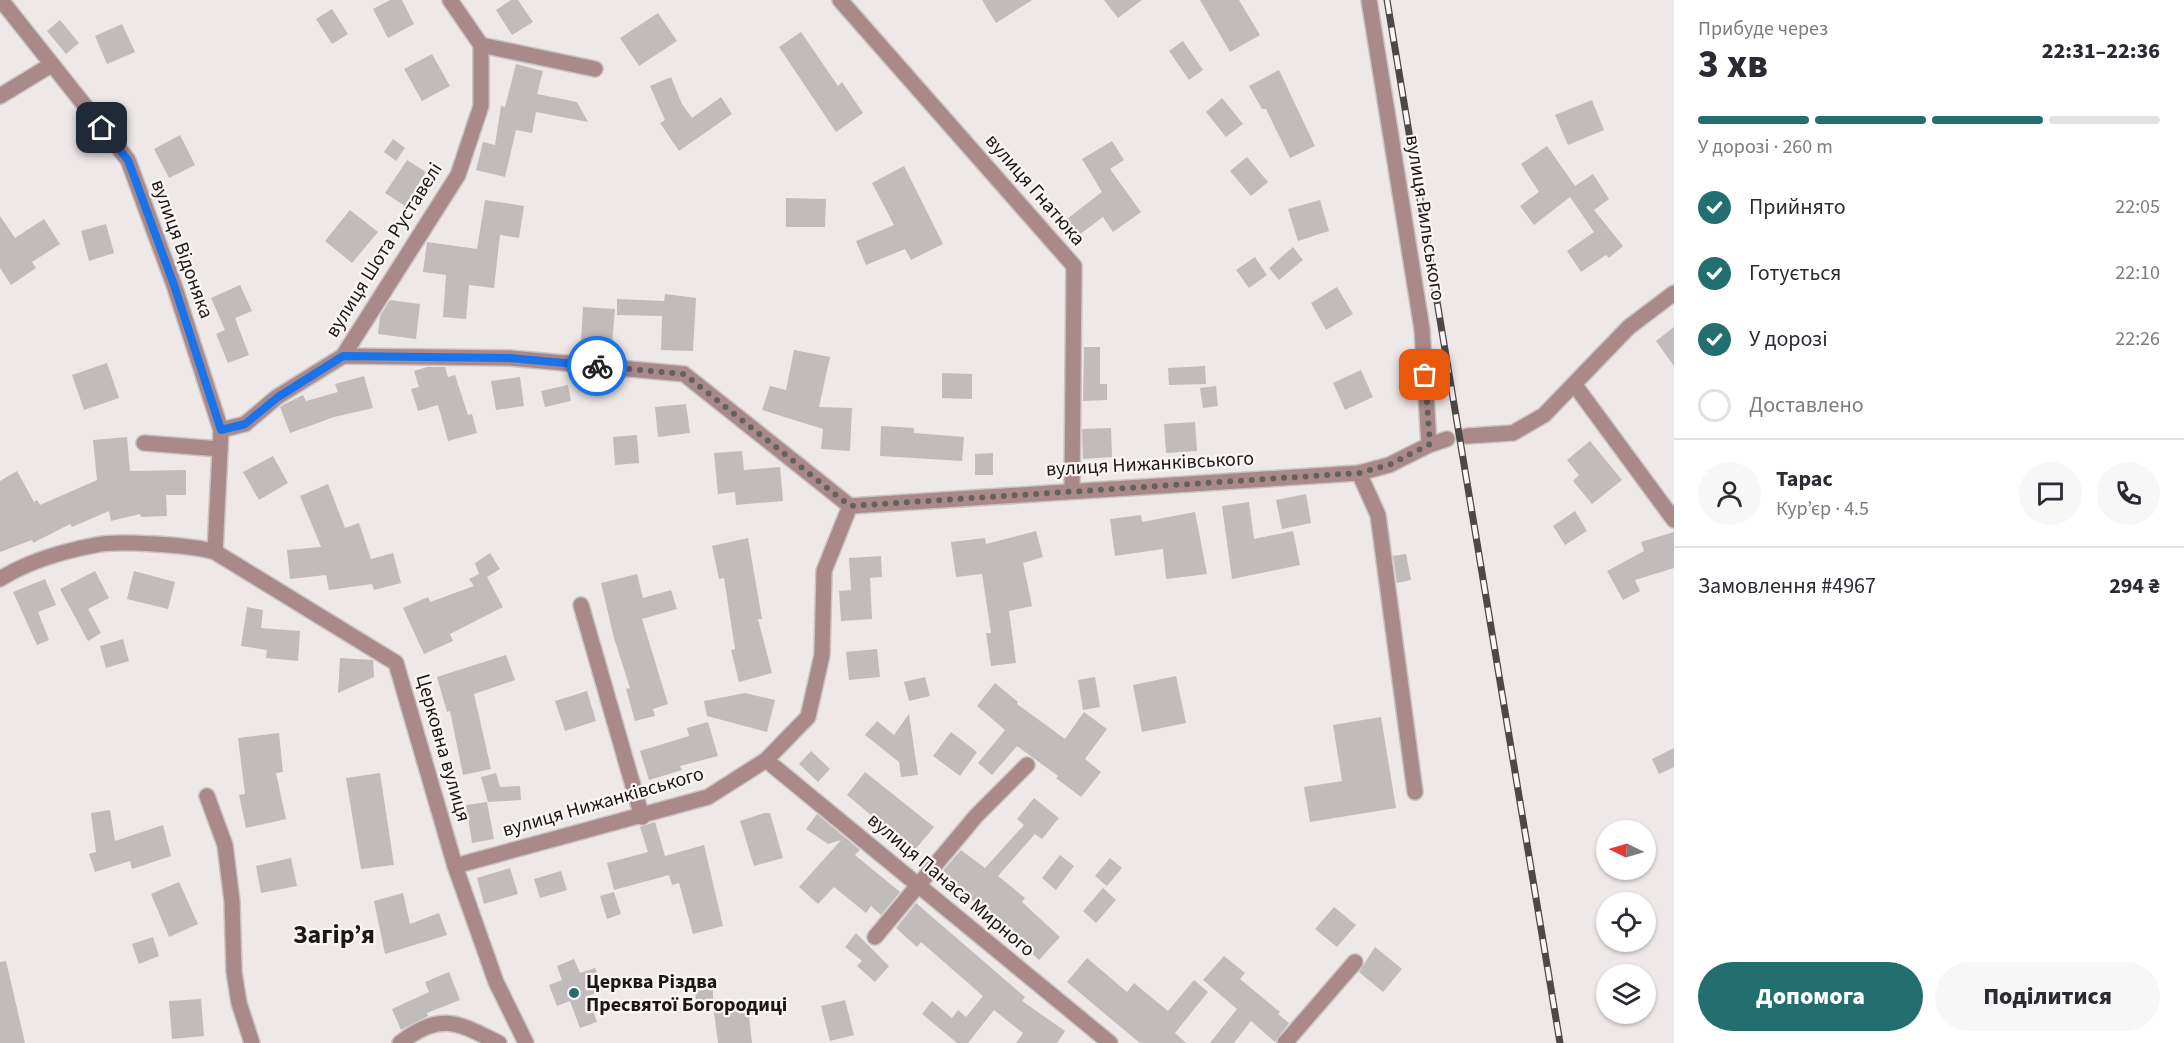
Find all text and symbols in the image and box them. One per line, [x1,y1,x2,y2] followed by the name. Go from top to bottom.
[1698,15,1828,43] text: Прибуде через
[2042,35,2160,67] text: 22:31–22:36
[1698,37,1768,93] text: 3 хв
[76,102,127,153] pin
[85,111,118,144] icon: home
[978,128,1092,252] street label: вулиця Гнатюка
[1398,133,1452,303] street label: вулиця Рильського
[1698,133,1833,161] text: У дорозі · 260 m
[319,157,449,343] street label: вулиця Шота Руставелі
[144,176,220,322] street label: вулиця Відоняка
[1698,191,1731,224] icon: check
[1749,191,1846,223] text: Прийнято
[2115,193,2160,221] text: 22:05
[1698,257,1731,290] icon: check
[1749,257,1841,289] text: Готується
[2115,259,2160,287] text: 22:10
[1698,323,1731,356] icon: check
[1749,323,1828,355] text: У дорозі
[2115,325,2160,353] text: 22:26
[567,336,627,396] courier
[1399,349,1450,400] pin
[581,350,614,383] icon: bike
[1408,358,1441,391] icon: bag
[1749,389,1864,421] text: Доставлено
[1045,445,1255,483] street label: вулиця Нижанківського
[1698,462,1761,525] button: person
[2019,462,2082,525] button: chat
[2097,462,2160,525] button: phone
[1776,463,1833,495] text: Тарас
[1776,495,1869,523] text: Кур’єр · 4.5
[1698,570,1876,602] text: Замовлення #4967
[2109,570,2160,602] text: 294 ₴
[409,671,477,825] street label: Церковна вулиця
[499,760,707,844] street label: вулиця Нижанківського
[861,806,1041,964] street label: вулиця Панаса Мирного
[1596,820,1656,880] north arrow
[1596,820,1656,1024] map controls
[1596,892,1656,952] button: locate
[293,916,375,953] district label: Загір’я
[1698,962,1923,1031] button: Допомога
[1935,962,2160,1031] button: Поділитися
[1596,964,1656,1024] button: layers
[586,968,787,1019] place label: Церква Різдва Пресвятої Богородиці
[567,986,581,1000] marker: Церква Різдва Пресвятої Богородиці

